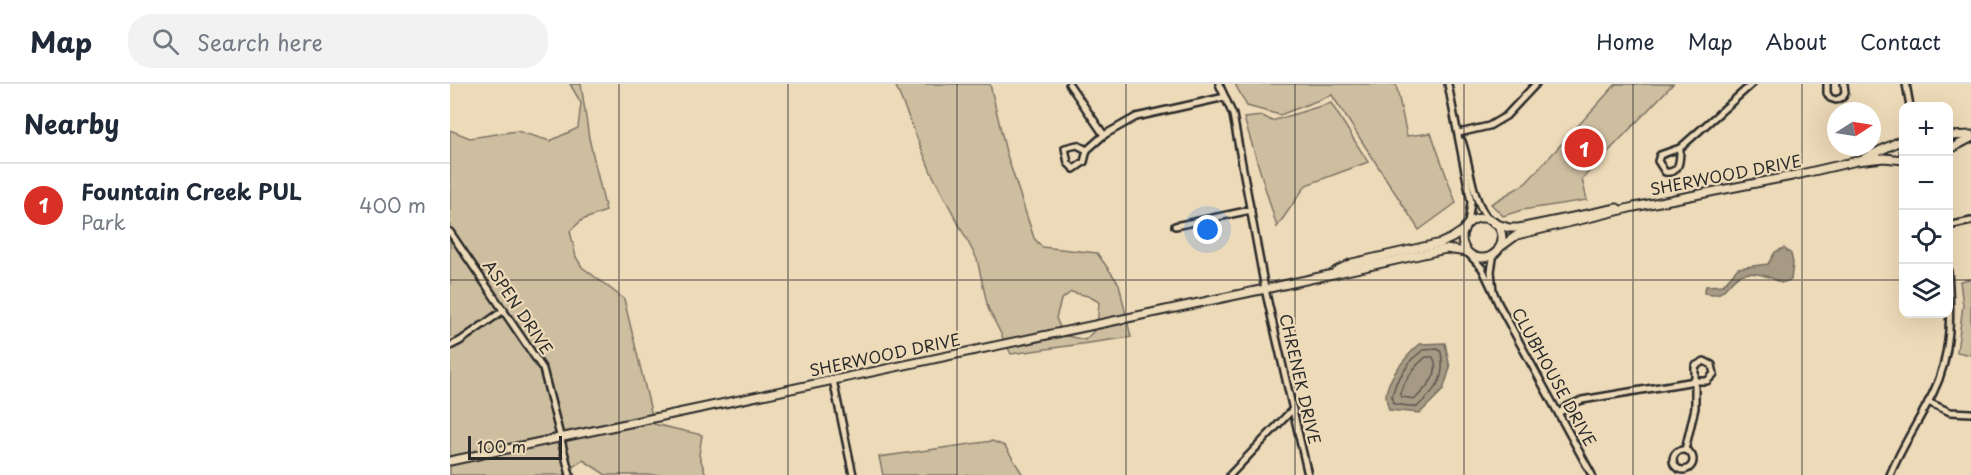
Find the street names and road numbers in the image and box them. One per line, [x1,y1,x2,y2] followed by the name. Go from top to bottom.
[1648,148,1803,200] street label: SHERWOOD DRIVE
[478,254,559,359] street label: ASPEN DRIVE
[1507,303,1603,450] street label: CLUBHOUSE DRIVE
[1274,311,1328,446] street label: CHRENEK DRIVE
[807,326,962,382] street label: SHERWOOD DRIVE

